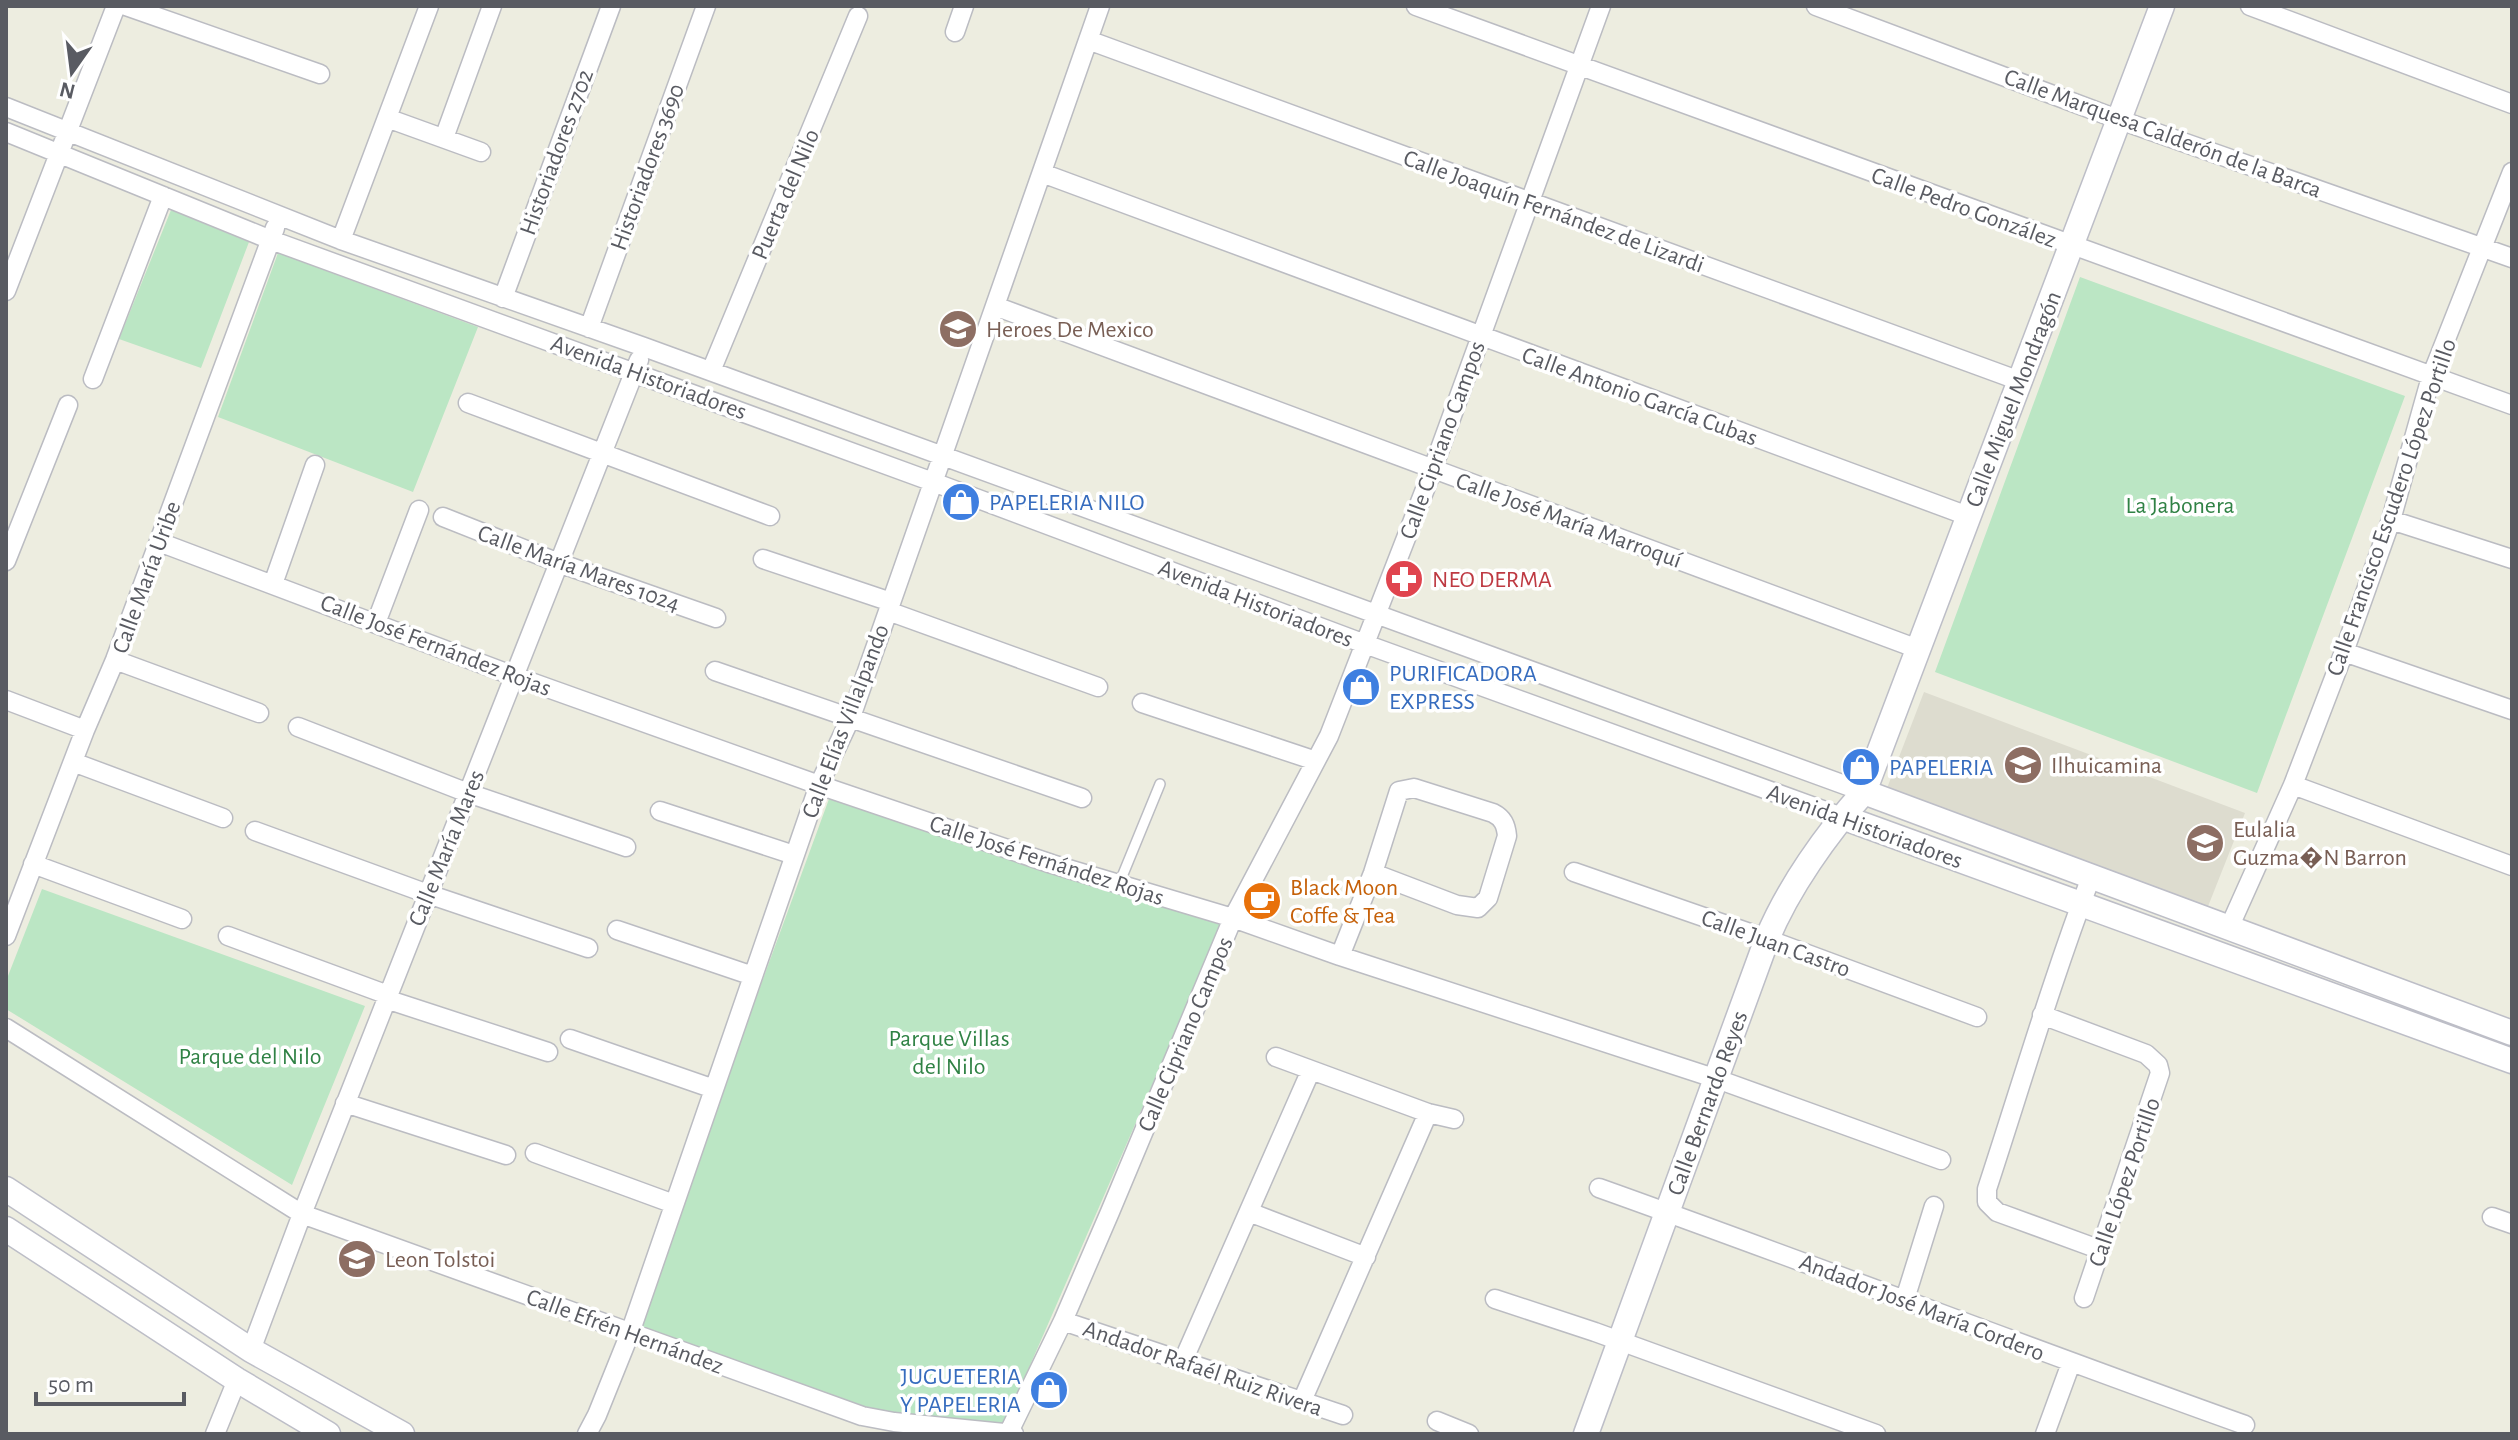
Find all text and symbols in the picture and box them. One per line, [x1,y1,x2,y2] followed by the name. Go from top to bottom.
[32,32,112,112] north arrow
[2001,65,2325,203] street label: Calle Marquesa Calderón de la Barca
[516,66,598,239] street label: Historiadores 2702
[57,78,77,103] text: N
[607,81,689,254] street label: Historiadores 3690
[748,126,824,263] street label: Puerta del Nilo
[1400,146,1707,278] street label: Calle Joaquín Fernández de Lizardi
[1868,163,2059,253] street label: Calle Pedro González
[1962,288,2066,511] street label: Calle Miguel Mondragón
[937,308,979,350] school or university icon: Heroes De Mexico
[986,318,1154,342] place label: Heroes De Mexico
[548,331,750,424] street label: Avenida Historiadores
[2323,336,2461,679] street label: Calle Francisco Escudero López Portillo
[1396,338,1490,542] street label: Calle Cipriano Campos
[1519,343,1761,451] street label: Calle Antonio García Cubas
[1453,469,1685,573] street label: Calle José María Marroquí
[940,481,982,523] shop icon: PAPELERIA NILO
[989,491,1145,515] place label: PAPELERIA NILO
[2125,494,2235,518] park label: La Jabonera
[108,498,186,657] street label: Calle María Uribe
[474,521,683,617] street label: Calle María Mares 1024
[1155,556,1356,652] street label: Avenida Historiadores
[1383,558,1425,600] pharmacy icon: NEO DERMA
[1432,568,1552,592] place label: NEO DERMA
[317,591,554,701] street label: Calle José Fernández Rojas
[798,621,894,822] street label: Calle Elías Villalpando
[1389,662,1537,714] place label: PURIFICADORA EXPRESS
[1340,666,1382,708] shop icon: PURIFICADORA EXPRESS
[2002,744,2044,786] school or university icon: Ilhuicamina
[1840,746,1882,788] shop icon: PAPELERIA
[2051,754,2162,778] place label: Ilhuicamina
[1889,756,1994,780] place label: PAPELERIA
[405,767,489,930] street label: Calle María Mares
[1764,780,1966,873] street label: Avenida Historiadores
[926,812,1167,910] street label: Calle José Fernández Rojas
[2233,818,2407,870] place label: Eulalia Guzma�N Barron
[2184,822,2226,864] school or university icon: Eulalia Guzma�N Barron
[1290,876,1398,928] place label: Black Moon Coffe & Tea
[1241,880,1283,922] cafe icon: Black Moon Coffe & Tea
[1698,906,1853,982] street label: Calle Juan Castro
[1134,934,1238,1135] street label: Calle Cipriano Campos
[1663,1008,1752,1199] street label: Calle Bernardo Reyes
[888,1027,1010,1079] park label: Parque Villas del Nilo
[178,1045,322,1069] park label: Parque del Nilo
[2085,1095,2165,1270] street label: Calle López Portillo
[336,1238,378,1280] school or university icon: Leon Tolstoi
[385,1248,495,1272] place label: Leon Tolstoi
[1796,1250,2047,1366] street label: Andador José María Cordero
[523,1285,726,1379] street label: Calle Efrén Hernández
[1080,1317,1325,1421] street label: Andador Rafaél Ruiz Rivera
[36,1356,184,1406] scale bar
[900,1365,1021,1417] place label: JUGUETERIA Y PAPELERIA
[1028,1369,1070,1411] shop icon: JUGUETERIA Y PAPELERIA
[48,1373,94,1397] text: 50 m

